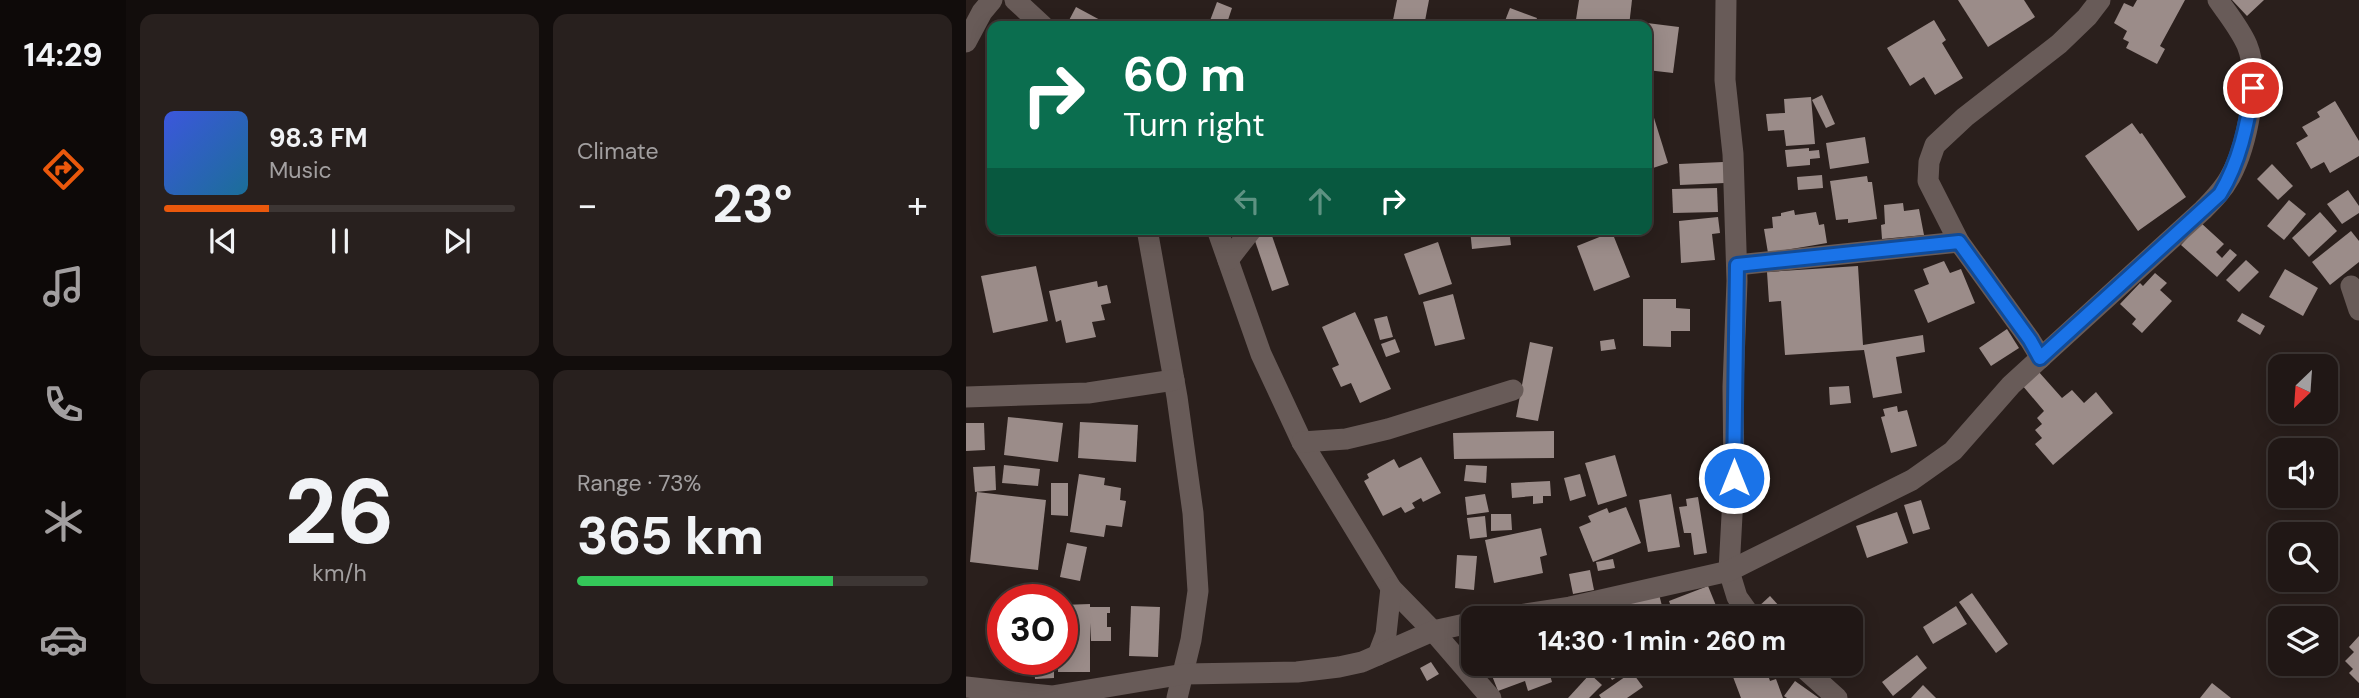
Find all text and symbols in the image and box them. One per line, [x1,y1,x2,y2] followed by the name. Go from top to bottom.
[23,34,103,76] text: 14:29
[1123,42,1246,106] text: 60 m
[1008,49,1099,140] icon: right
[2223,58,2283,118] pin
[2234,69,2272,107] icon: arrive
[1123,104,1265,146] text: Turn right
[269,121,368,155] text: 98.3 FM
[577,136,659,166] text: Climate
[39,145,88,194] icon: directions
[269,155,332,185] text: Music
[712,170,793,238] text: 23°
[577,180,598,230] text: −
[907,180,928,230] text: +
[1228,182,1266,220] icon: left
[1301,182,1339,220] icon: ahead
[1374,182,1412,220] icon: right
[204,222,242,260] icon: previous
[321,222,359,260] icon: pause
[438,222,476,260] icon: next
[39,262,88,311] icon: music
[2268,354,2338,424] north arrow
[2268,354,2338,676] map controls
[39,380,88,429] icon: phone
[2268,438,2338,508] button: sound
[1697,441,1771,515] position arrow
[284,453,395,571] text: 26
[577,468,701,498] text: Range · 73%
[39,497,88,546] icon: climate
[577,502,764,570] text: 365 km
[2268,522,2338,592] button: search
[312,558,367,588] text: km/h
[987,584,1078,675] speed limit sign: 30
[2268,606,2338,676] button: layers
[39,615,88,664] icon: car
[1538,624,1786,658] text: 14:30 · 1 min · 260 m

